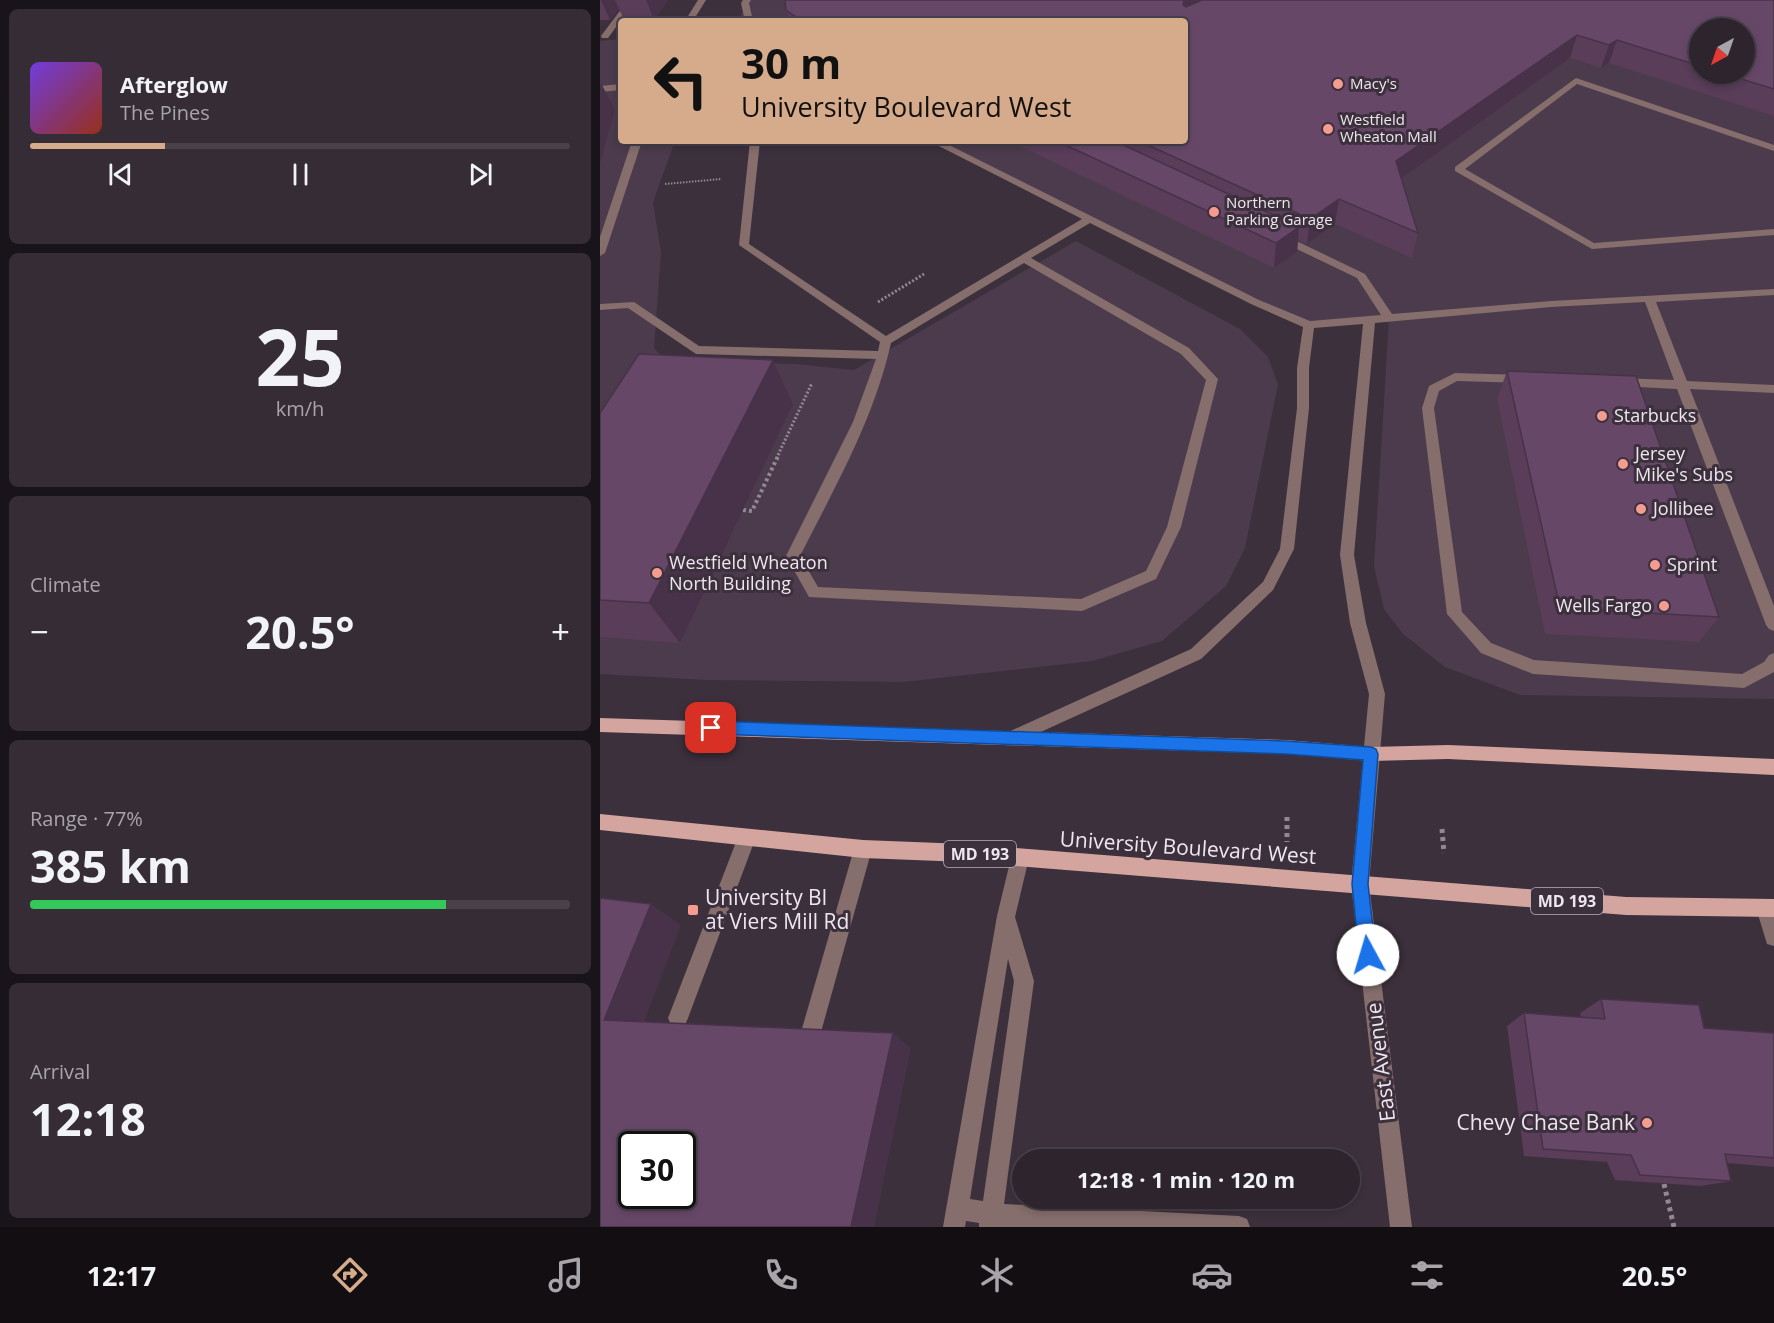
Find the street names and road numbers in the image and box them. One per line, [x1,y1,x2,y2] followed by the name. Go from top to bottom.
[1059,824,1317,870] street label: University Boulevard West
[944,841,1016,867] road number: MD 193
[1531,888,1603,914] road number: MD 193
[1359,1001,1401,1123] street label: East Avenue

